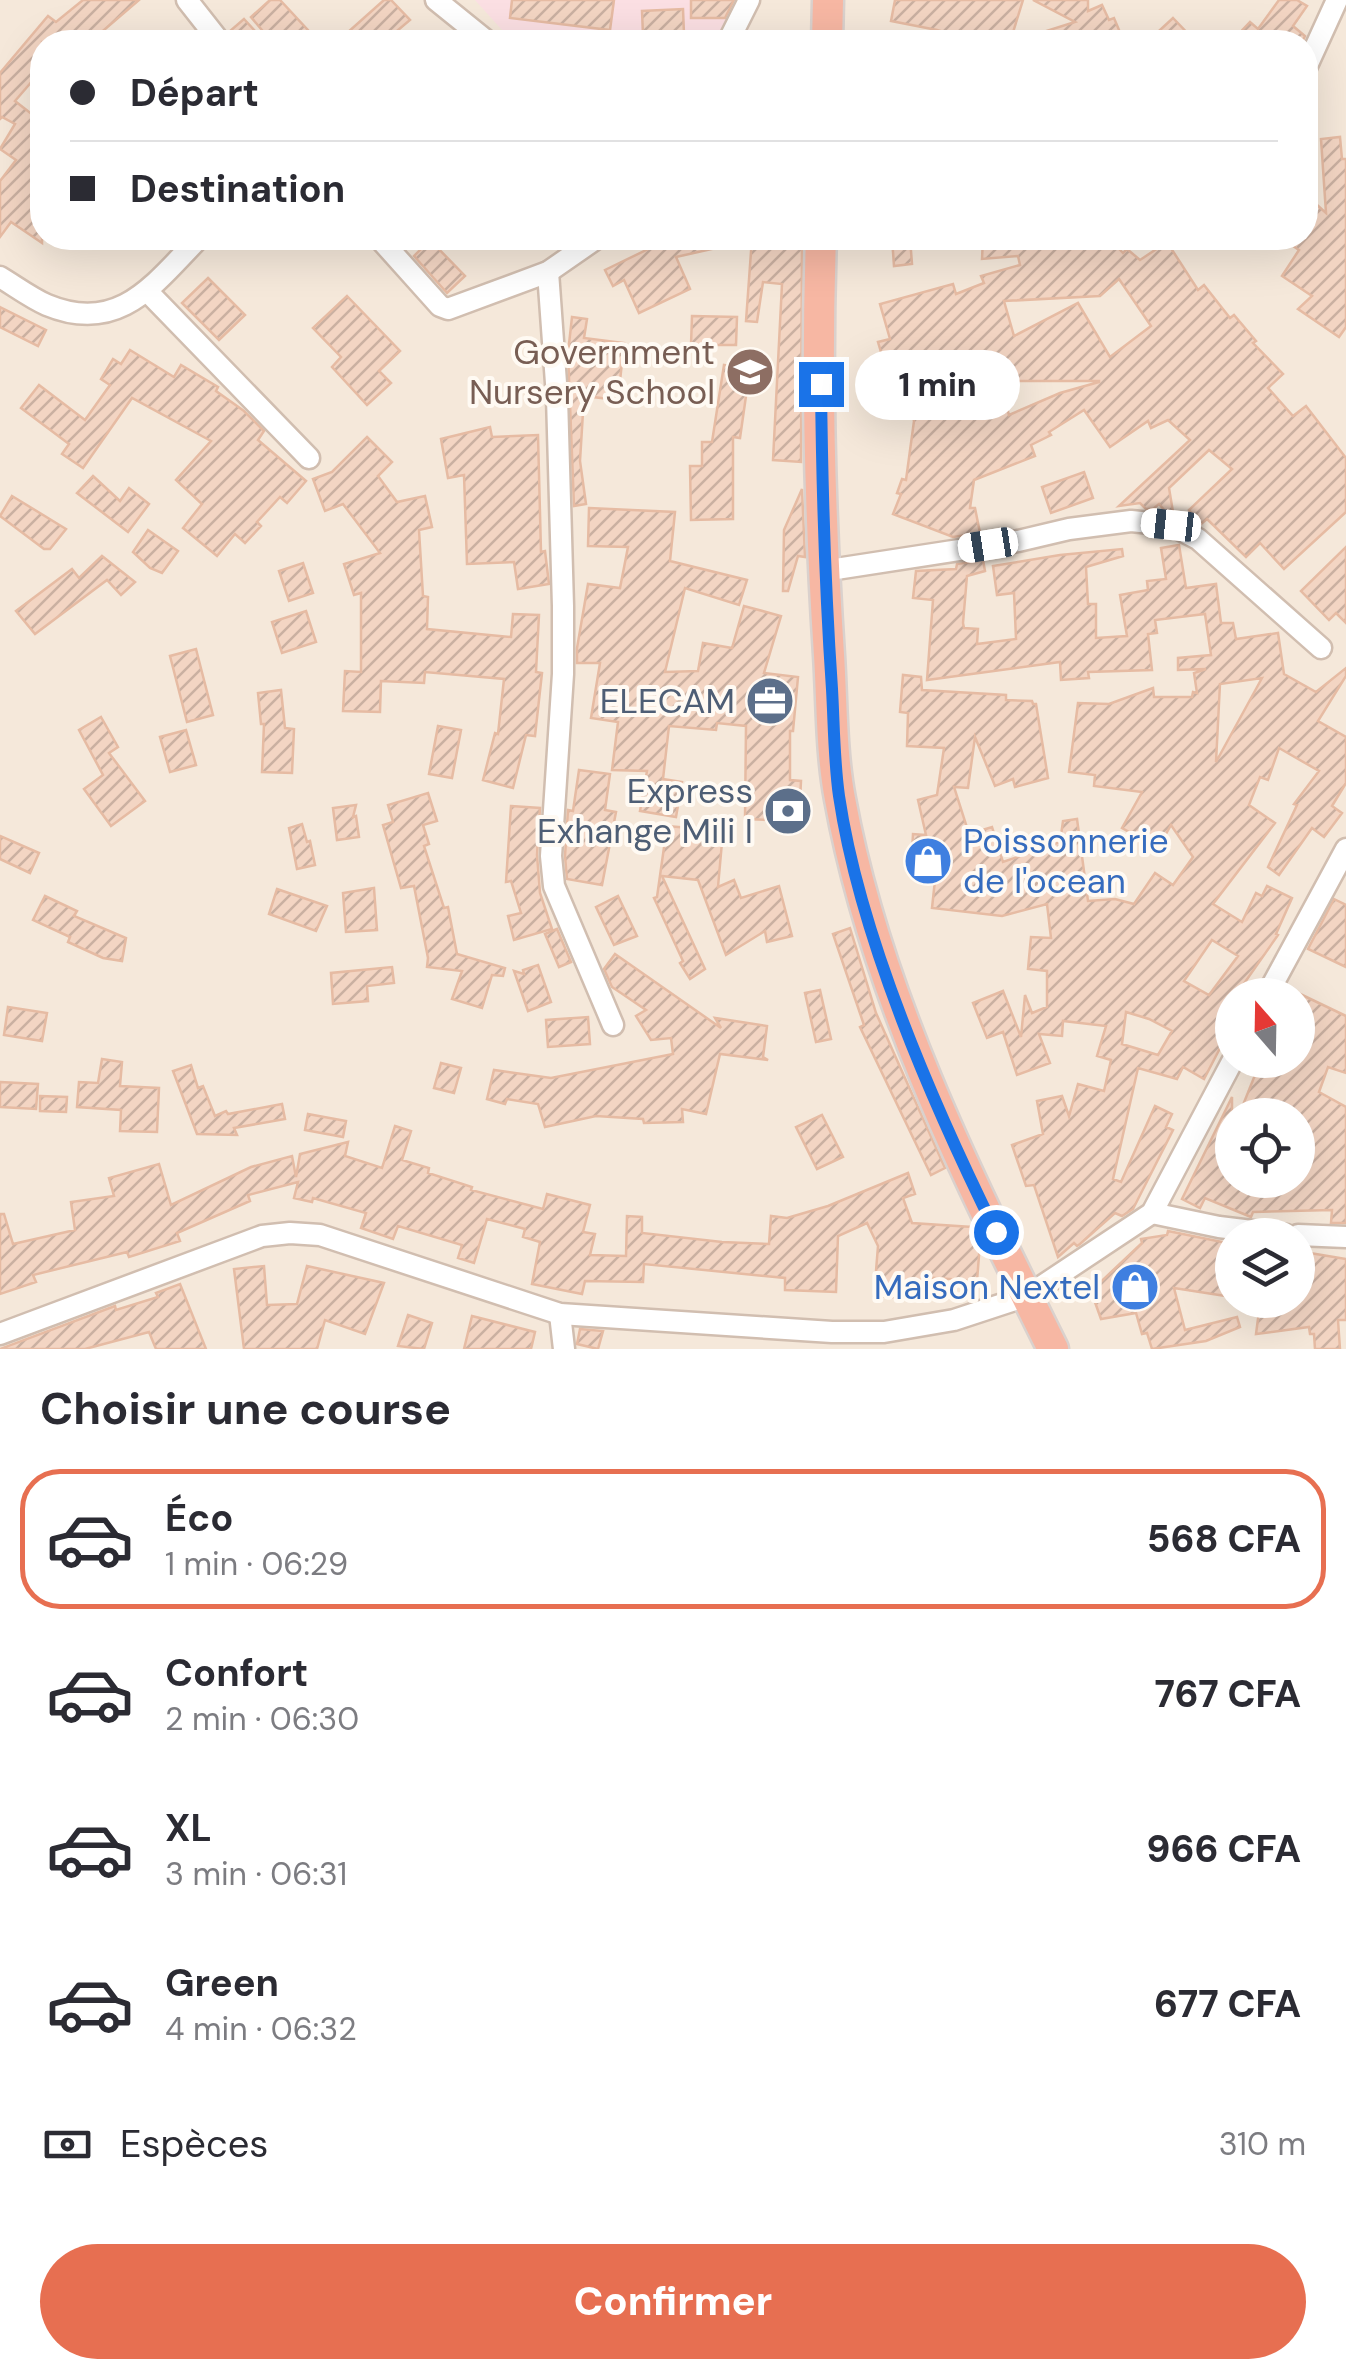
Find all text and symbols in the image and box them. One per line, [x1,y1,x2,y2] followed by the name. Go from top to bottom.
[130,68,259,118] text: Départ
[130,164,345,214] text: Destination
[469,329,715,415] place label: Government Nursery School
[724,346,776,398] school or university icon: Government Nursery School
[856,349,1021,419] callout: 1 min
[799,362,844,407] route end
[898,364,977,406] text: 1 min
[1140,507,1202,543] car
[956,525,1020,565] car
[744,675,796,727] office icon: ELECAM
[600,678,735,724] place label: ELECAM
[537,768,753,854] place label: Express Exhange Mili I
[762,785,814,837] bank icon: Express Exhange Mili I
[963,818,1169,904] place label: Poissonnerie de l'ocean
[902,835,954,887] shop icon: Poissonnerie de l'ocean
[1215,978,1315,1078] north arrow
[1215,978,1315,1318] map controls
[1215,1098,1315,1198] button: locate
[974,1210,1019,1255] route start
[1215,1218,1315,1318] button: layers
[1109,1261,1161,1313] shop icon: Maison Nextel
[874,1264,1100,1310] place label: Maison Nextel
[40,1379,451,1438] text: Choisir une course
[165,1493,233,1543] text: Éco
[45,1494,135,1584] icon: car
[1147,1514,1301,1564] text: 568 CFA
[165,1543,348,1585] text: 1 min · 06:29
[165,1648,308,1698] text: Confort
[45,1649,135,1739] icon: car
[1154,1669,1301,1719] text: 767 CFA
[165,1698,359,1740] text: 2 min · 06:30
[165,1803,212,1853] text: XL
[45,1804,135,1894] icon: car
[1146,1824,1301,1874] text: 966 CFA
[165,1853,347,1895] text: 3 min · 06:31
[165,1958,279,2008] text: Green
[45,1959,135,2049] icon: car
[1154,1979,1301,2029] text: 677 CFA
[165,2008,357,2050] text: 4 min · 06:32
[40,2117,95,2172] icon: cash
[120,2119,268,2169] text: Espèces
[1219,2123,1306,2165] text: 310 m
[40,2244,1306,2359] button: Confirmer

